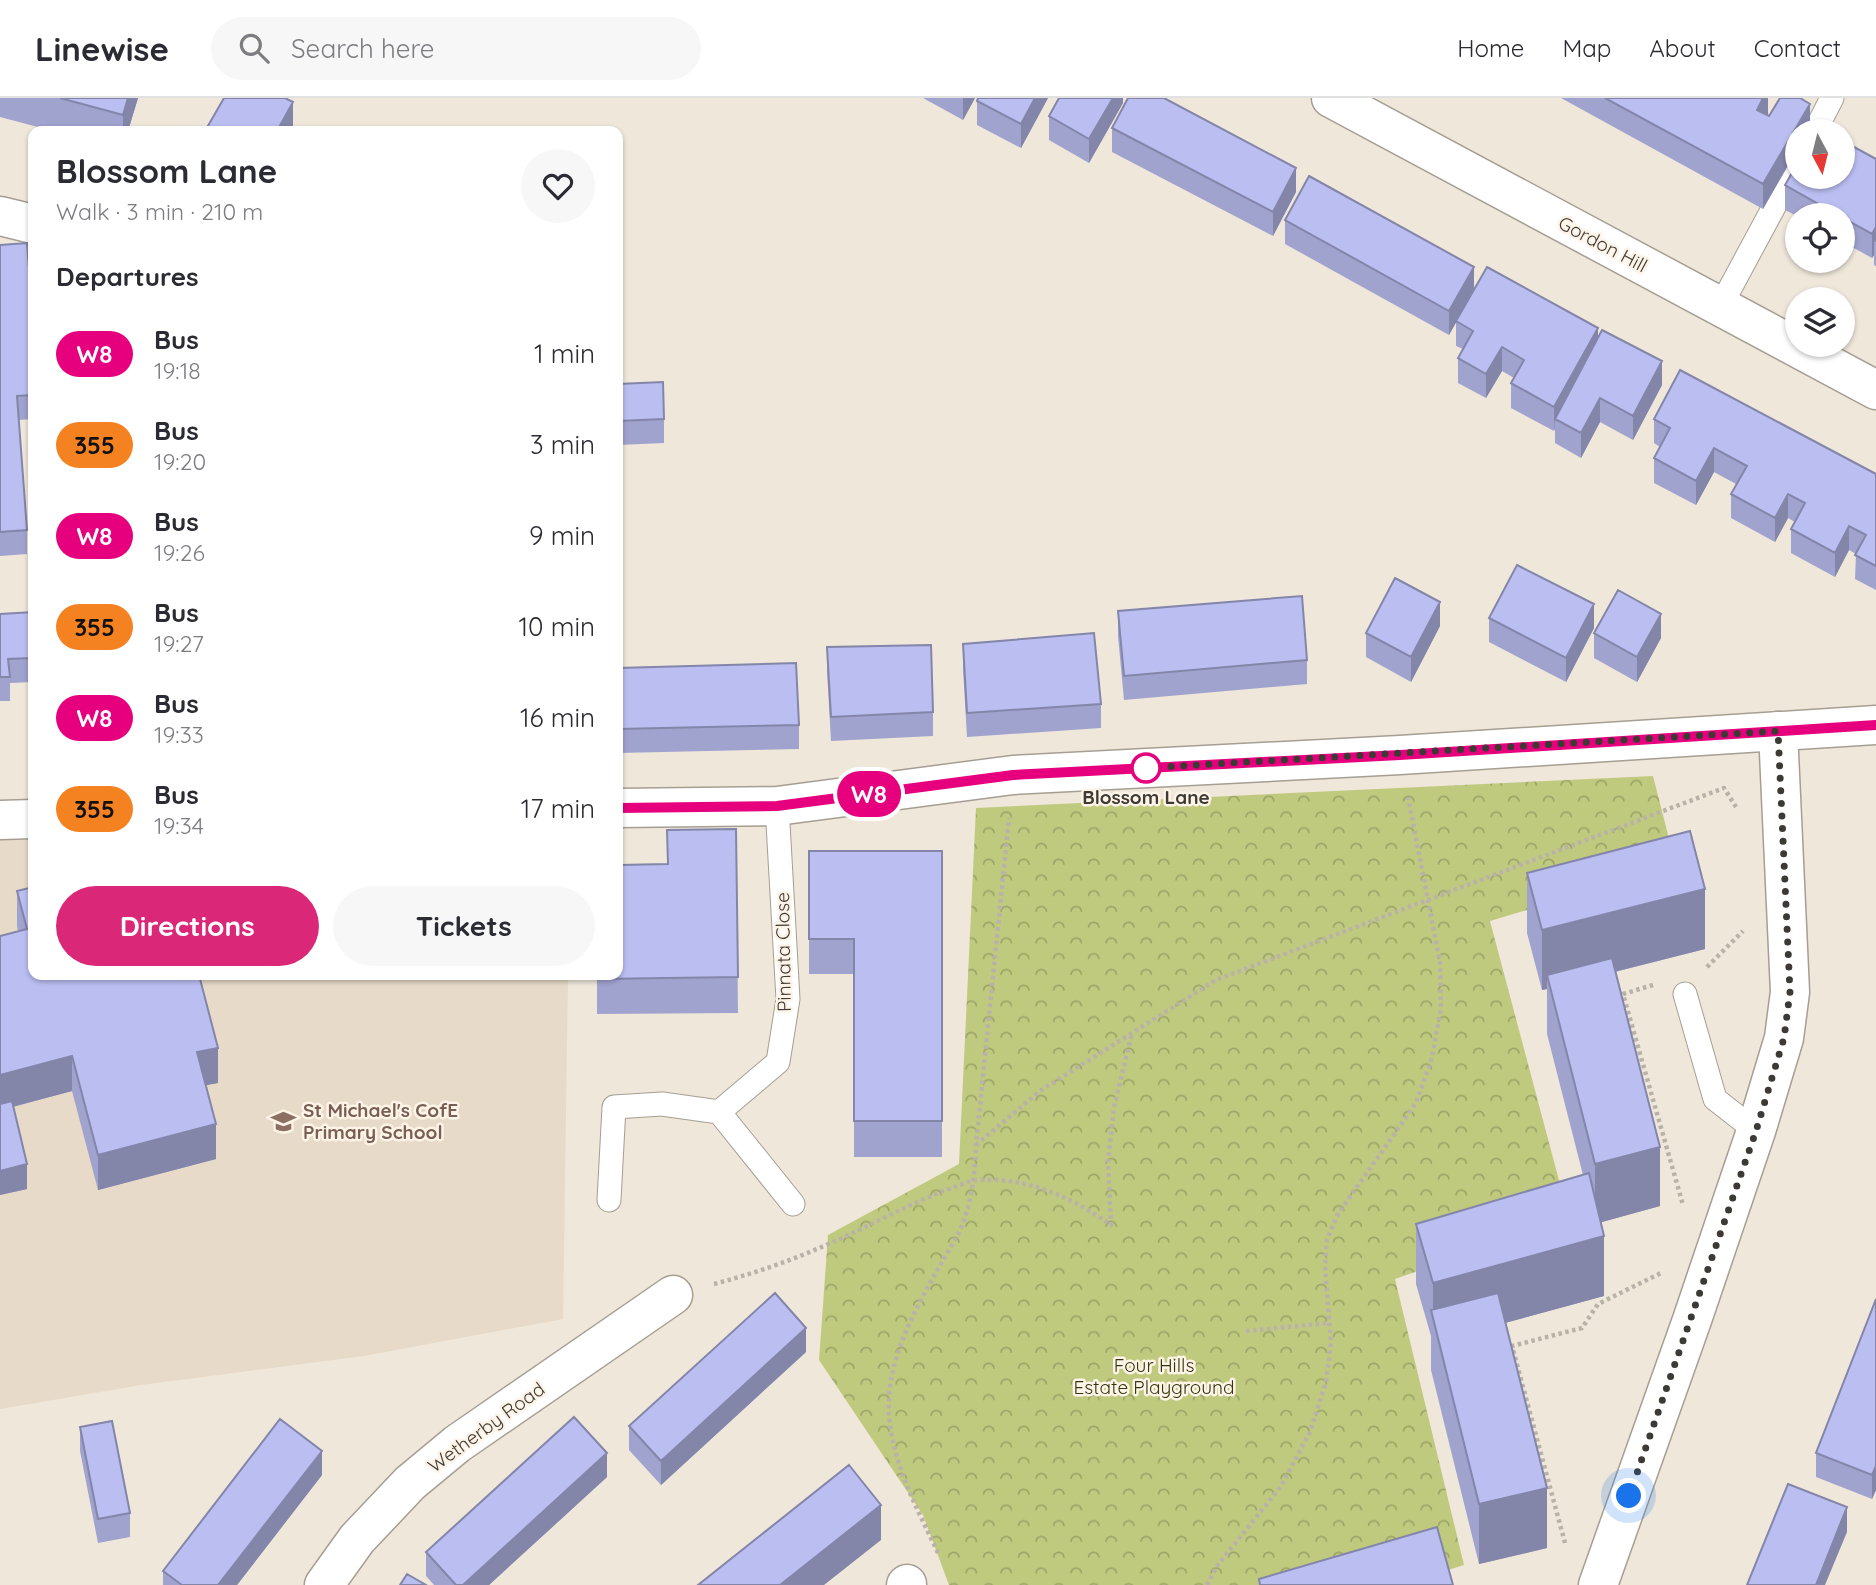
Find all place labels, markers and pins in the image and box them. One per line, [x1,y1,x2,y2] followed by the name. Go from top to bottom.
[1131,753,1161,783] marker: Blossom Lane
[1082,785,1210,809] place label: Blossom Lane
[303,1098,458,1144] place label: St Michael's CofE Primary School
[269,1107,297,1135] school or university icon: St Michael's CofE Primary School

